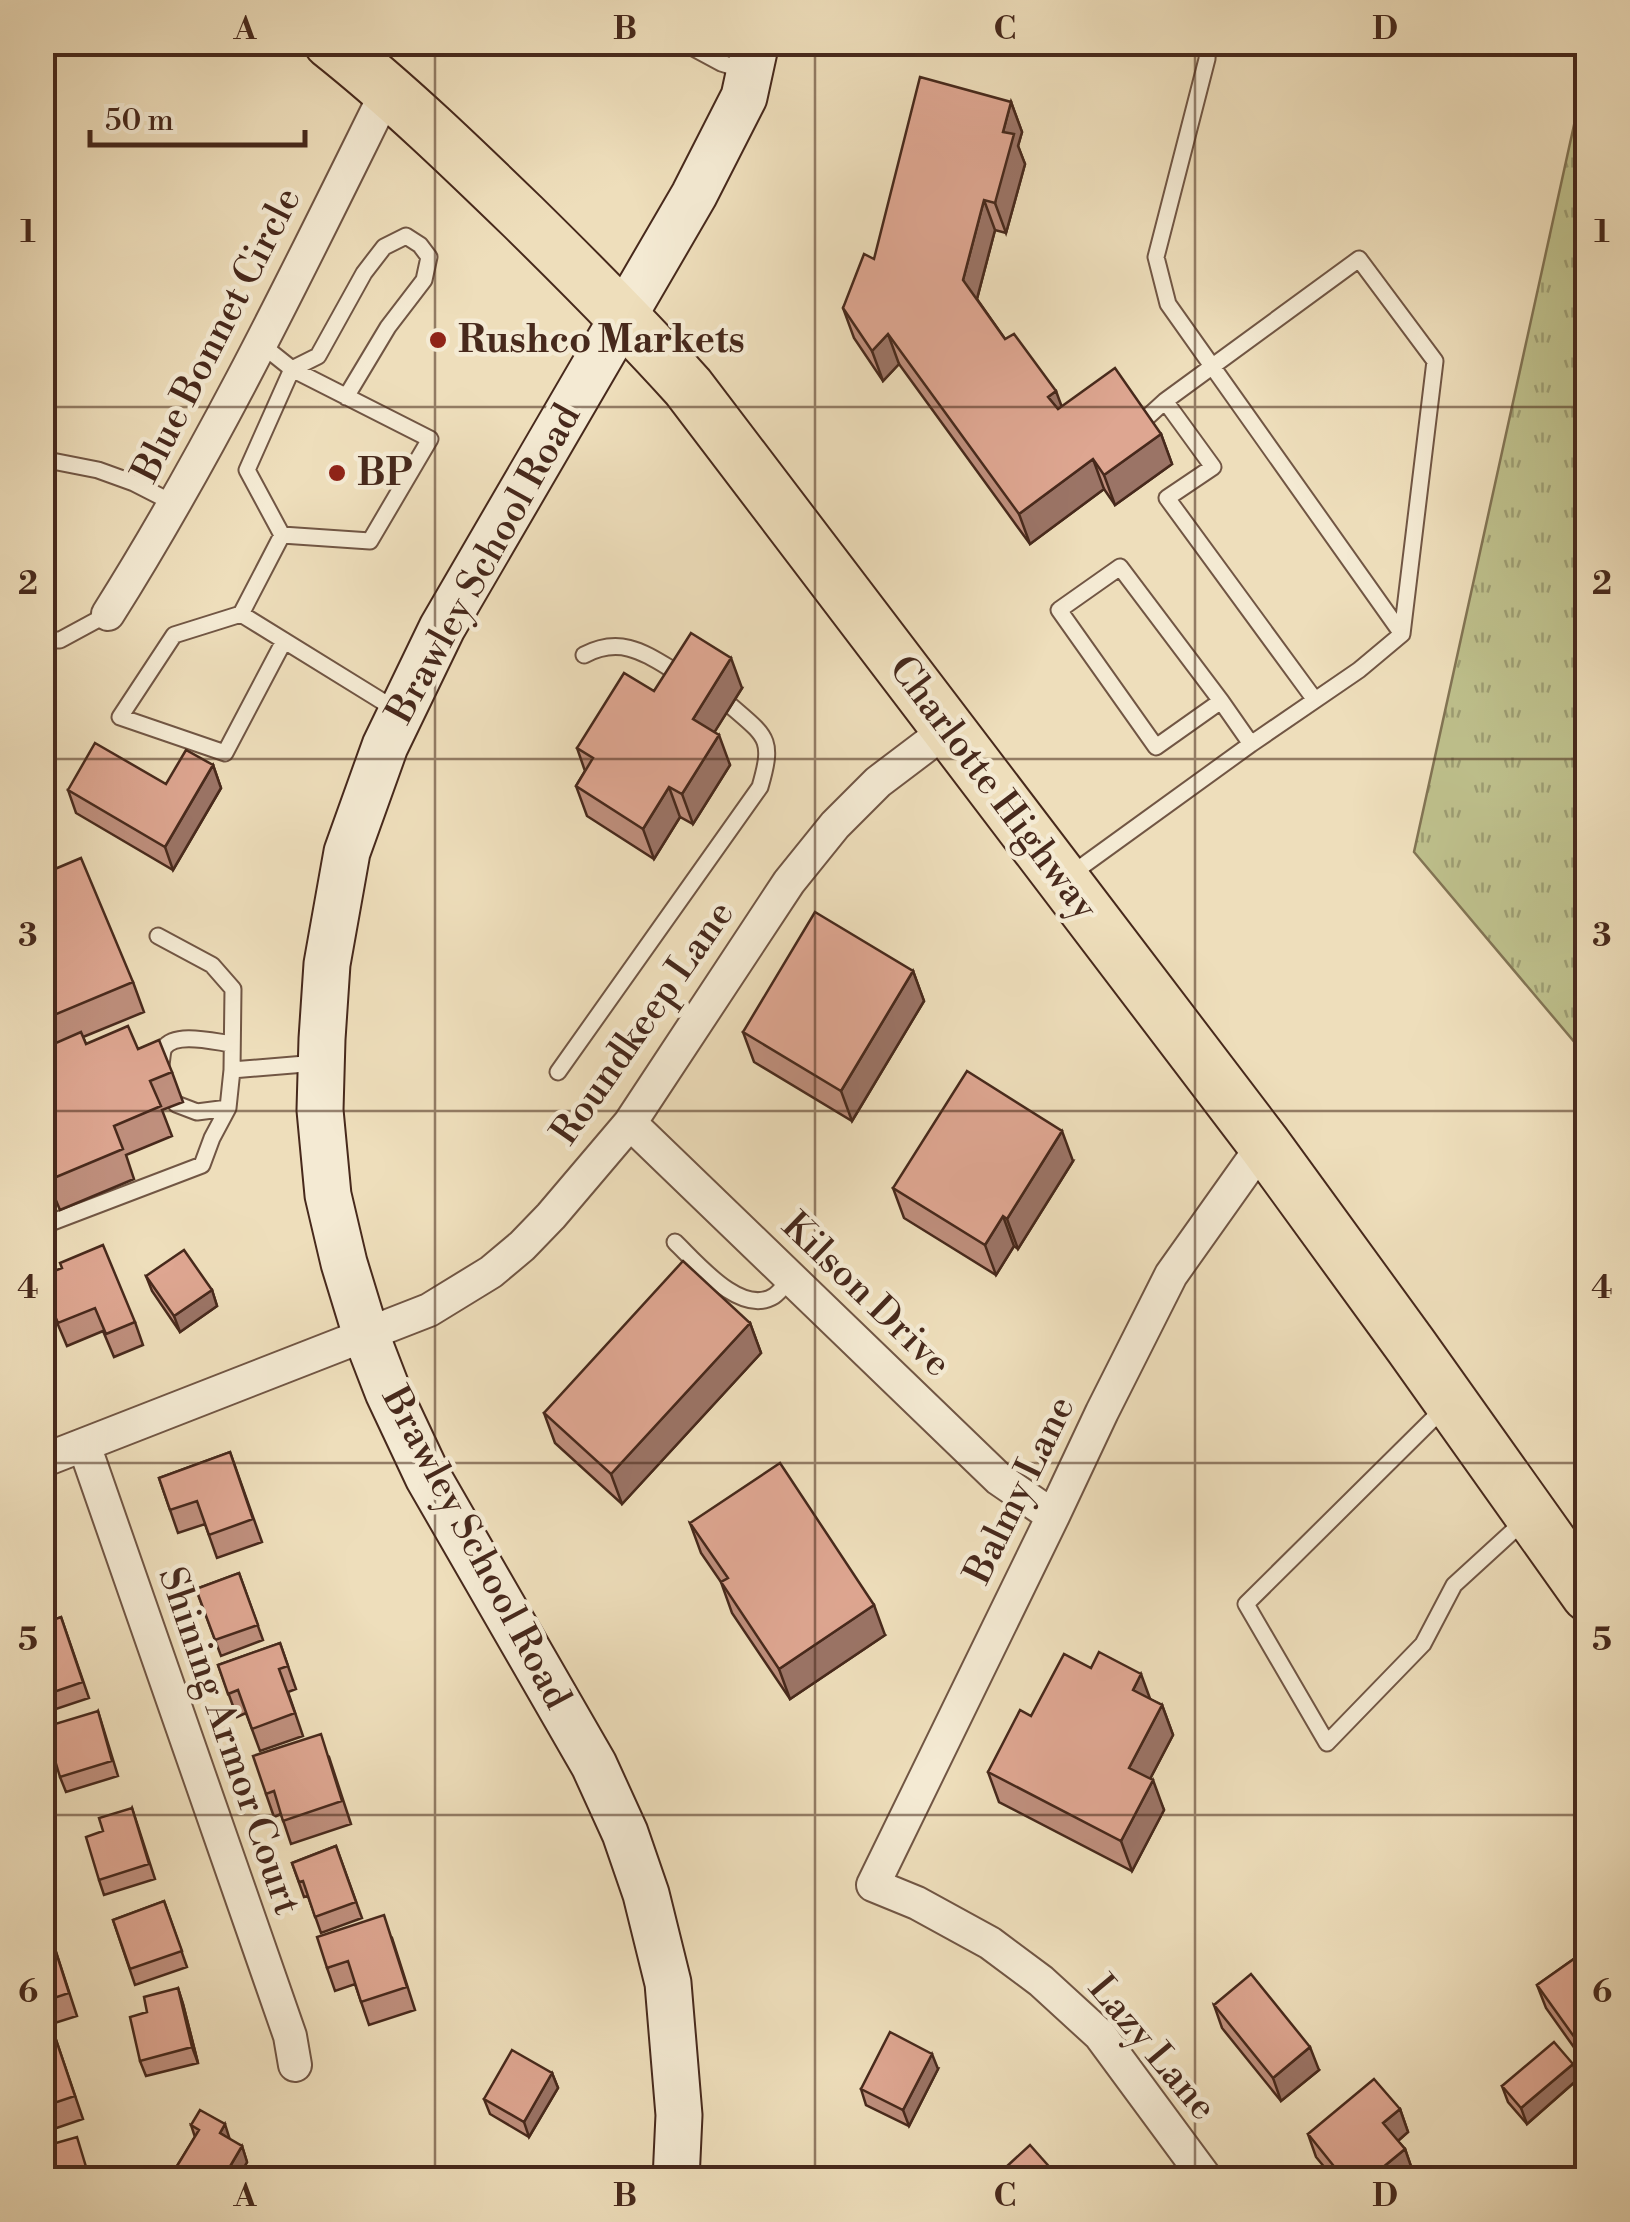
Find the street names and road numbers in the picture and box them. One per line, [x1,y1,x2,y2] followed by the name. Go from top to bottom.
[122,180,312,491] street label: Blue Bonnet Circle
[376,396,592,733] street label: Brawley School Road
[878,647,1108,930] street label: Charlotte Highway
[541,892,745,1154] street label: Roundkeep Lane
[772,1203,960,1387] street label: Kilson Drive
[371,1378,581,1717] street label: Brawley School Road
[954,1389,1086,1592] street label: Balmy Lane
[147,1561,311,1921] street label: Shining Armor Court
[1078,1966,1226,2130] street label: Lazy Lane

